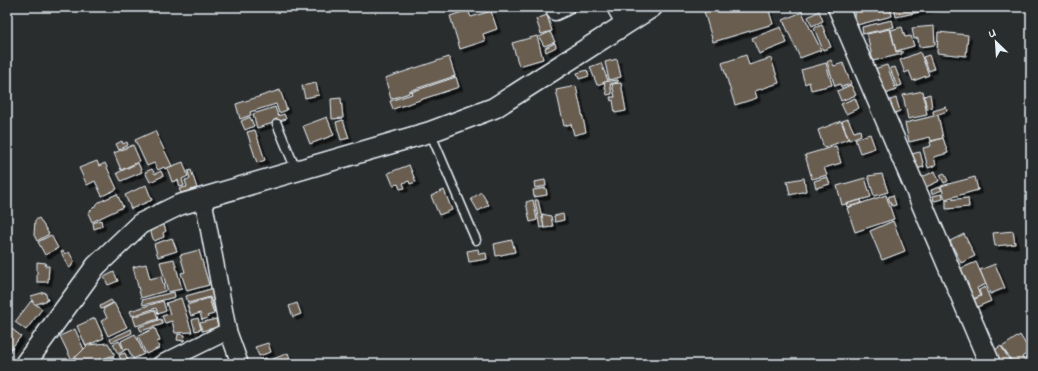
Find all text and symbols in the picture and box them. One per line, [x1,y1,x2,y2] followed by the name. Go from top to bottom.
[976,22,1016,62] north arrow
[985,25,998,42] text: U

